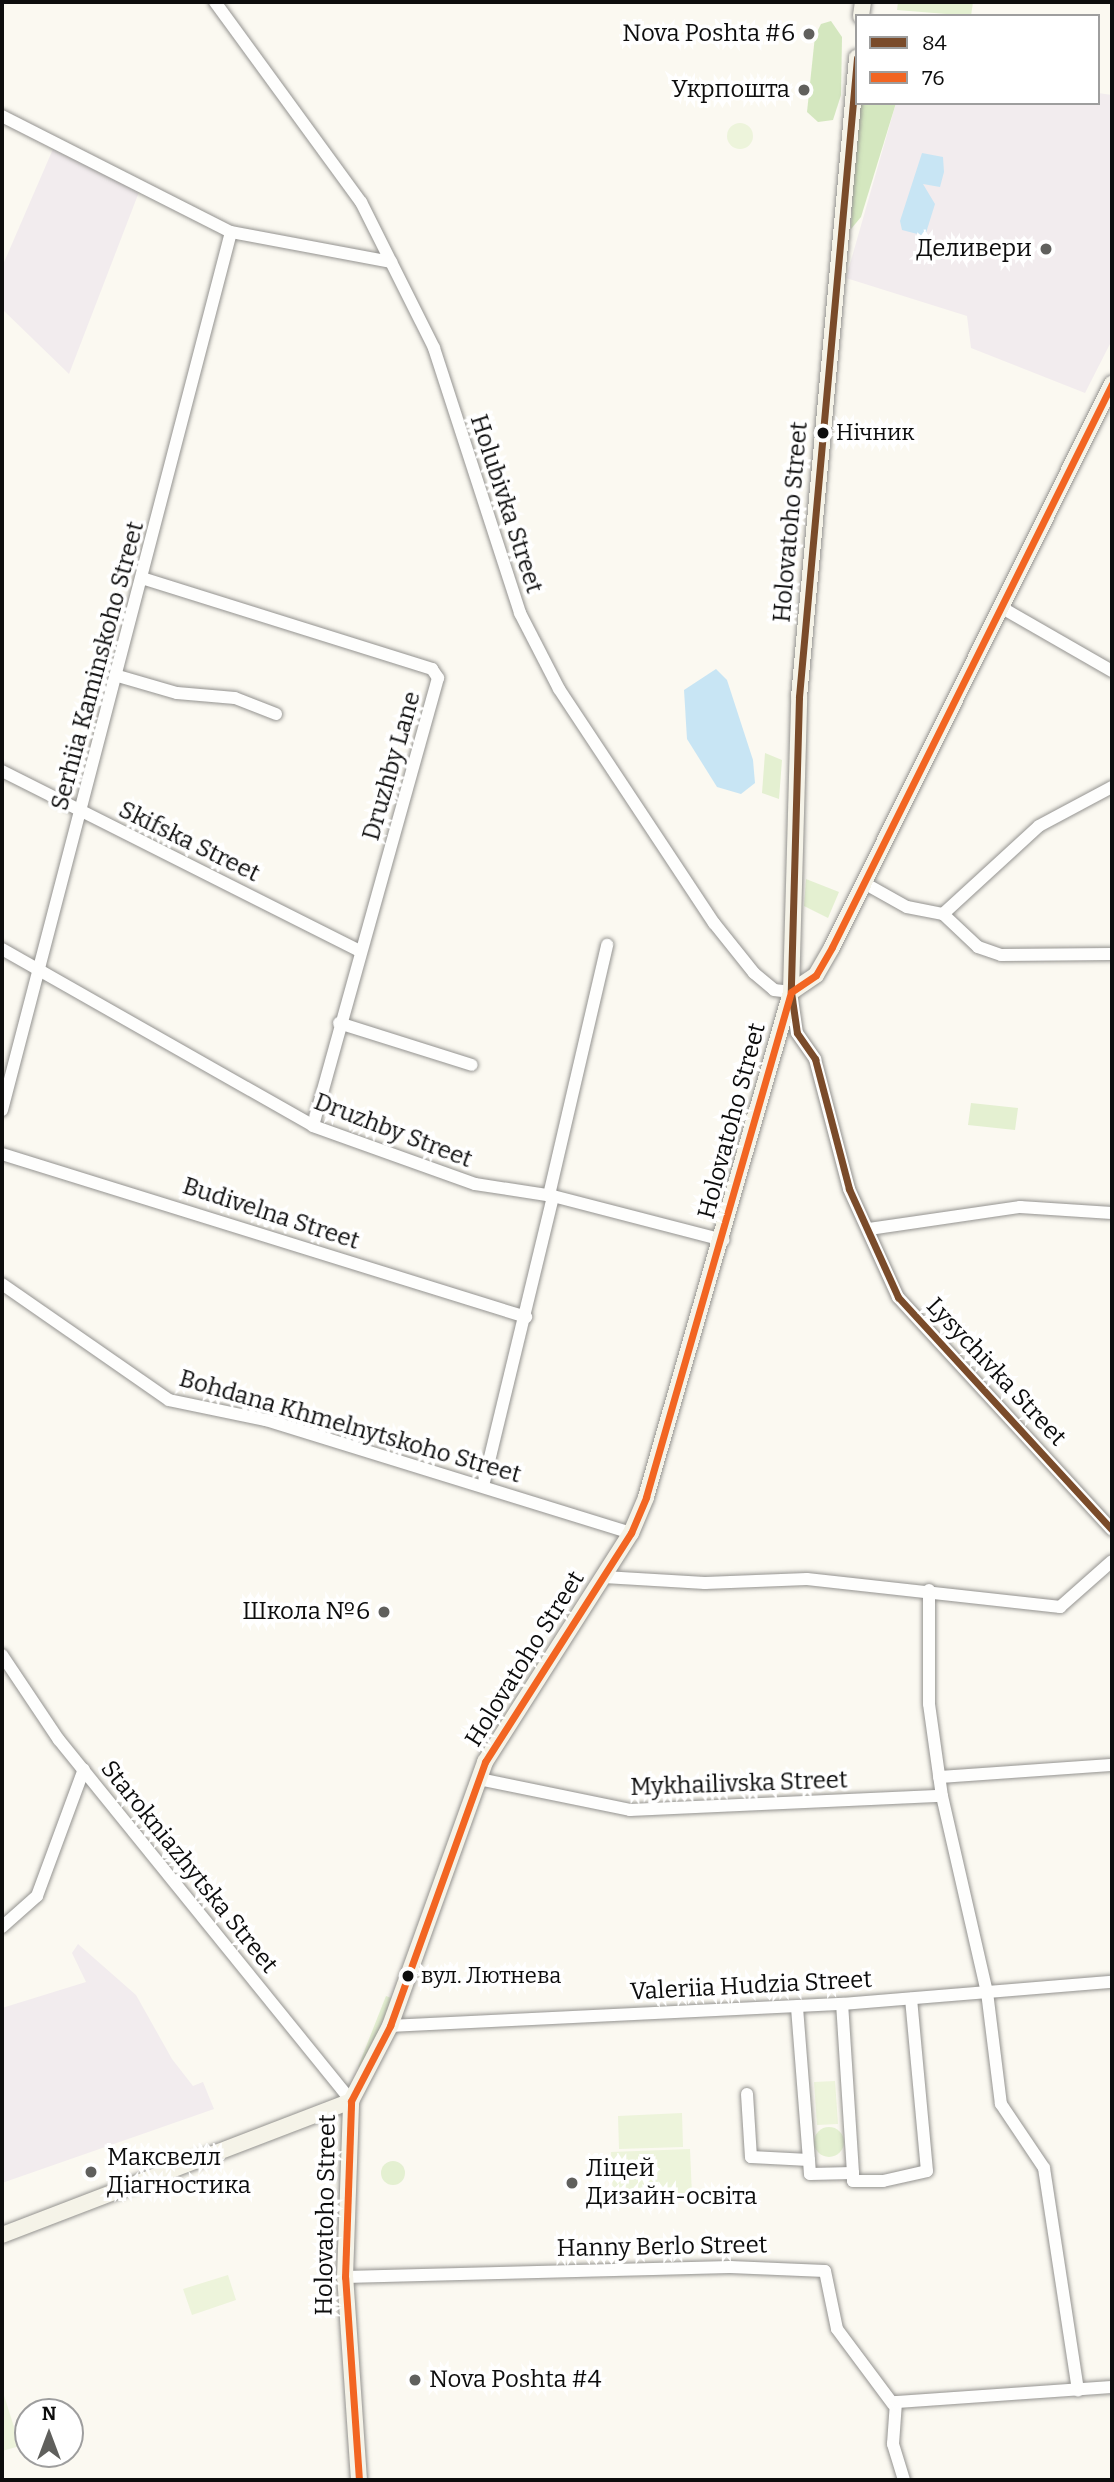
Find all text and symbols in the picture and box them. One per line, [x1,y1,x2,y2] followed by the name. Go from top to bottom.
[855,14,1100,105] legend
[622,20,795,48] place label: Nova Poshta #6
[801,26,817,42] marker: Nova Poshta #6
[922,30,947,56] text: 84
[922,65,945,91] text: 76
[671,76,790,104] place label: Укрпошта
[796,82,812,98] marker: Укрпошта
[916,235,1032,263] place label: Деливери
[1038,241,1054,257] marker: Деливери
[464,411,548,597] street label: Holubivka Street
[768,420,814,624] street label: Holovatoho Street
[836,420,914,446] place label: Нічник
[816,426,830,440] marker: Нічник
[46,518,150,814] street label: Serhiia Kaminskoho Street
[357,688,427,844] street label: Druzhby Lane
[114,795,264,889] street label: Skifska Street
[692,1020,772,1222] street label: Holovatoho Street
[310,1088,476,1174] street label: Druzhby Street
[179,1172,363,1256] street label: Budivelna Street
[920,1292,1072,1452] street label: Lysychivka Street
[176,1364,524,1490] street label: Bohdana Khmelnytskoho Street
[459,1566,591,1752] street label: Holovatoho Street
[242,1598,370,1626] place label: Школа №6
[376,1604,392,1620] marker: Школа №6
[94,1755,284,1979] street label: Starokniazhytska Street
[630,1766,848,1802] street label: Mykhailivska Street
[421,1963,561,1989] place label: вул. Лютнева
[629,1965,873,2007] street label: Valeriia Hudzia Street
[401,1969,415,1983] marker: вул. Лютнева
[310,2114,342,2316] street label: Holovatoho Street
[107,2144,251,2200] place label: Максвелл Діагностика
[586,2155,757,2211] place label: Ліцей Дизайн-освіта
[81,2162,101,2182] marker: Максвелл Діагностика
[564,2175,580,2191] marker: Ліцей Дизайн-освіта
[556,2231,768,2263] street label: Hanny Berlo Street
[429,2366,602,2394] place label: Nova Poshta #4
[407,2372,423,2388] marker: Nova Poshta #4
[14,2398,84,2468] north arrow
[42,2402,56,2425] text: N

